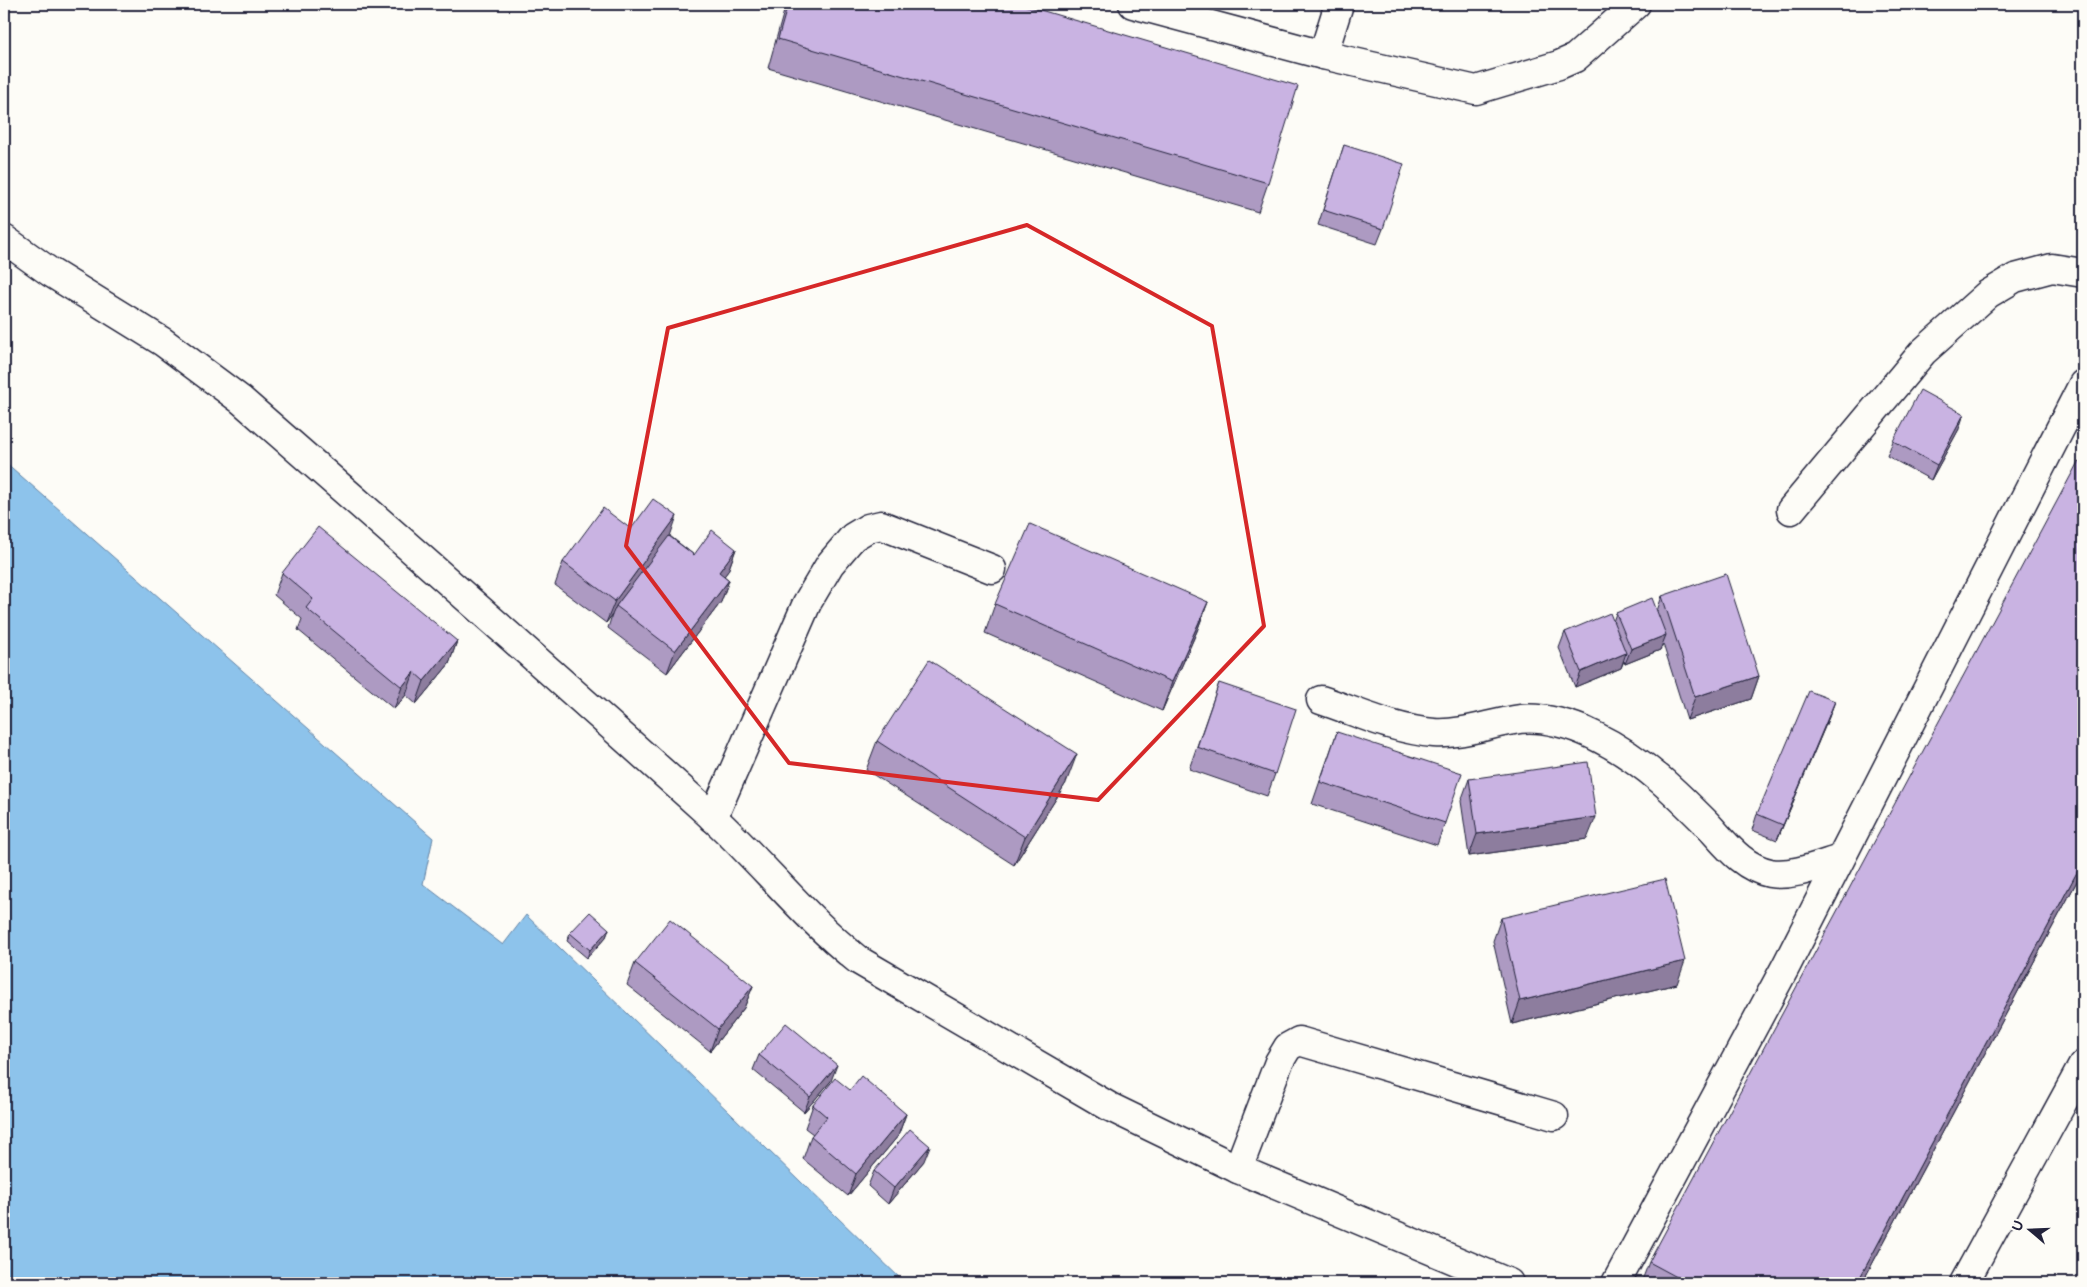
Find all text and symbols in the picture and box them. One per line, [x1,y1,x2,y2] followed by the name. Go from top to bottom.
[2004,1204,2054,1254] north arrow
[2009,1218,2028,1233] text: U

